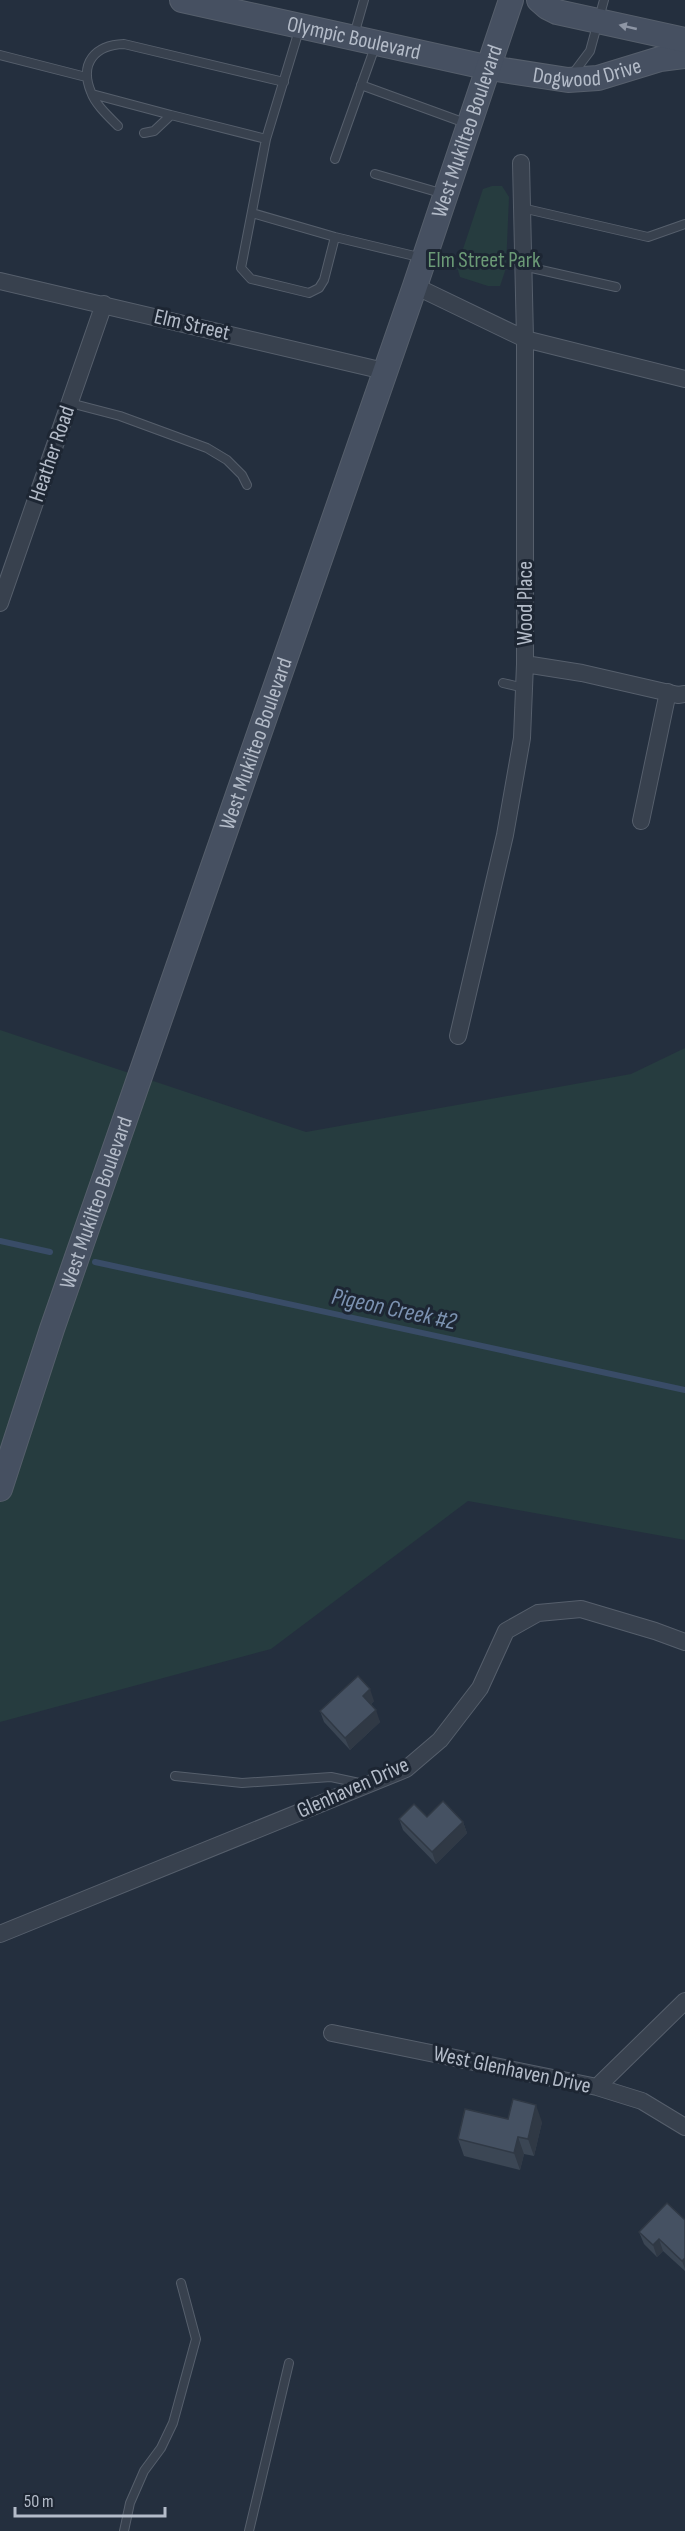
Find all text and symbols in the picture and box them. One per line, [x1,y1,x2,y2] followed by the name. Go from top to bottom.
[285,10,423,66] street label: Olympic Boulevard
[619,22,637,32] one-way arrow
[425,41,509,221] street label: West Mukilteo Boulevard
[531,52,645,94] street label: Dogwood Drive
[428,247,541,274] park label: Elm Street Park
[151,303,233,347] street label: Elm Street
[23,402,81,506] street label: Heather Road
[512,561,539,645] street label: Wood Place
[213,654,298,833] street label: West Mukilteo Boulevard
[54,1113,138,1292] street label: West Mukilteo Boulevard
[329,1282,459,1336] water label: Pigeon Creek #2
[293,1751,413,1825] street label: Glenhaven Drive
[431,2040,593,2100] street label: West Glenhaven Drive
[15,2480,165,2518] scale bar
[24,2491,54,2512] text: 50 m

